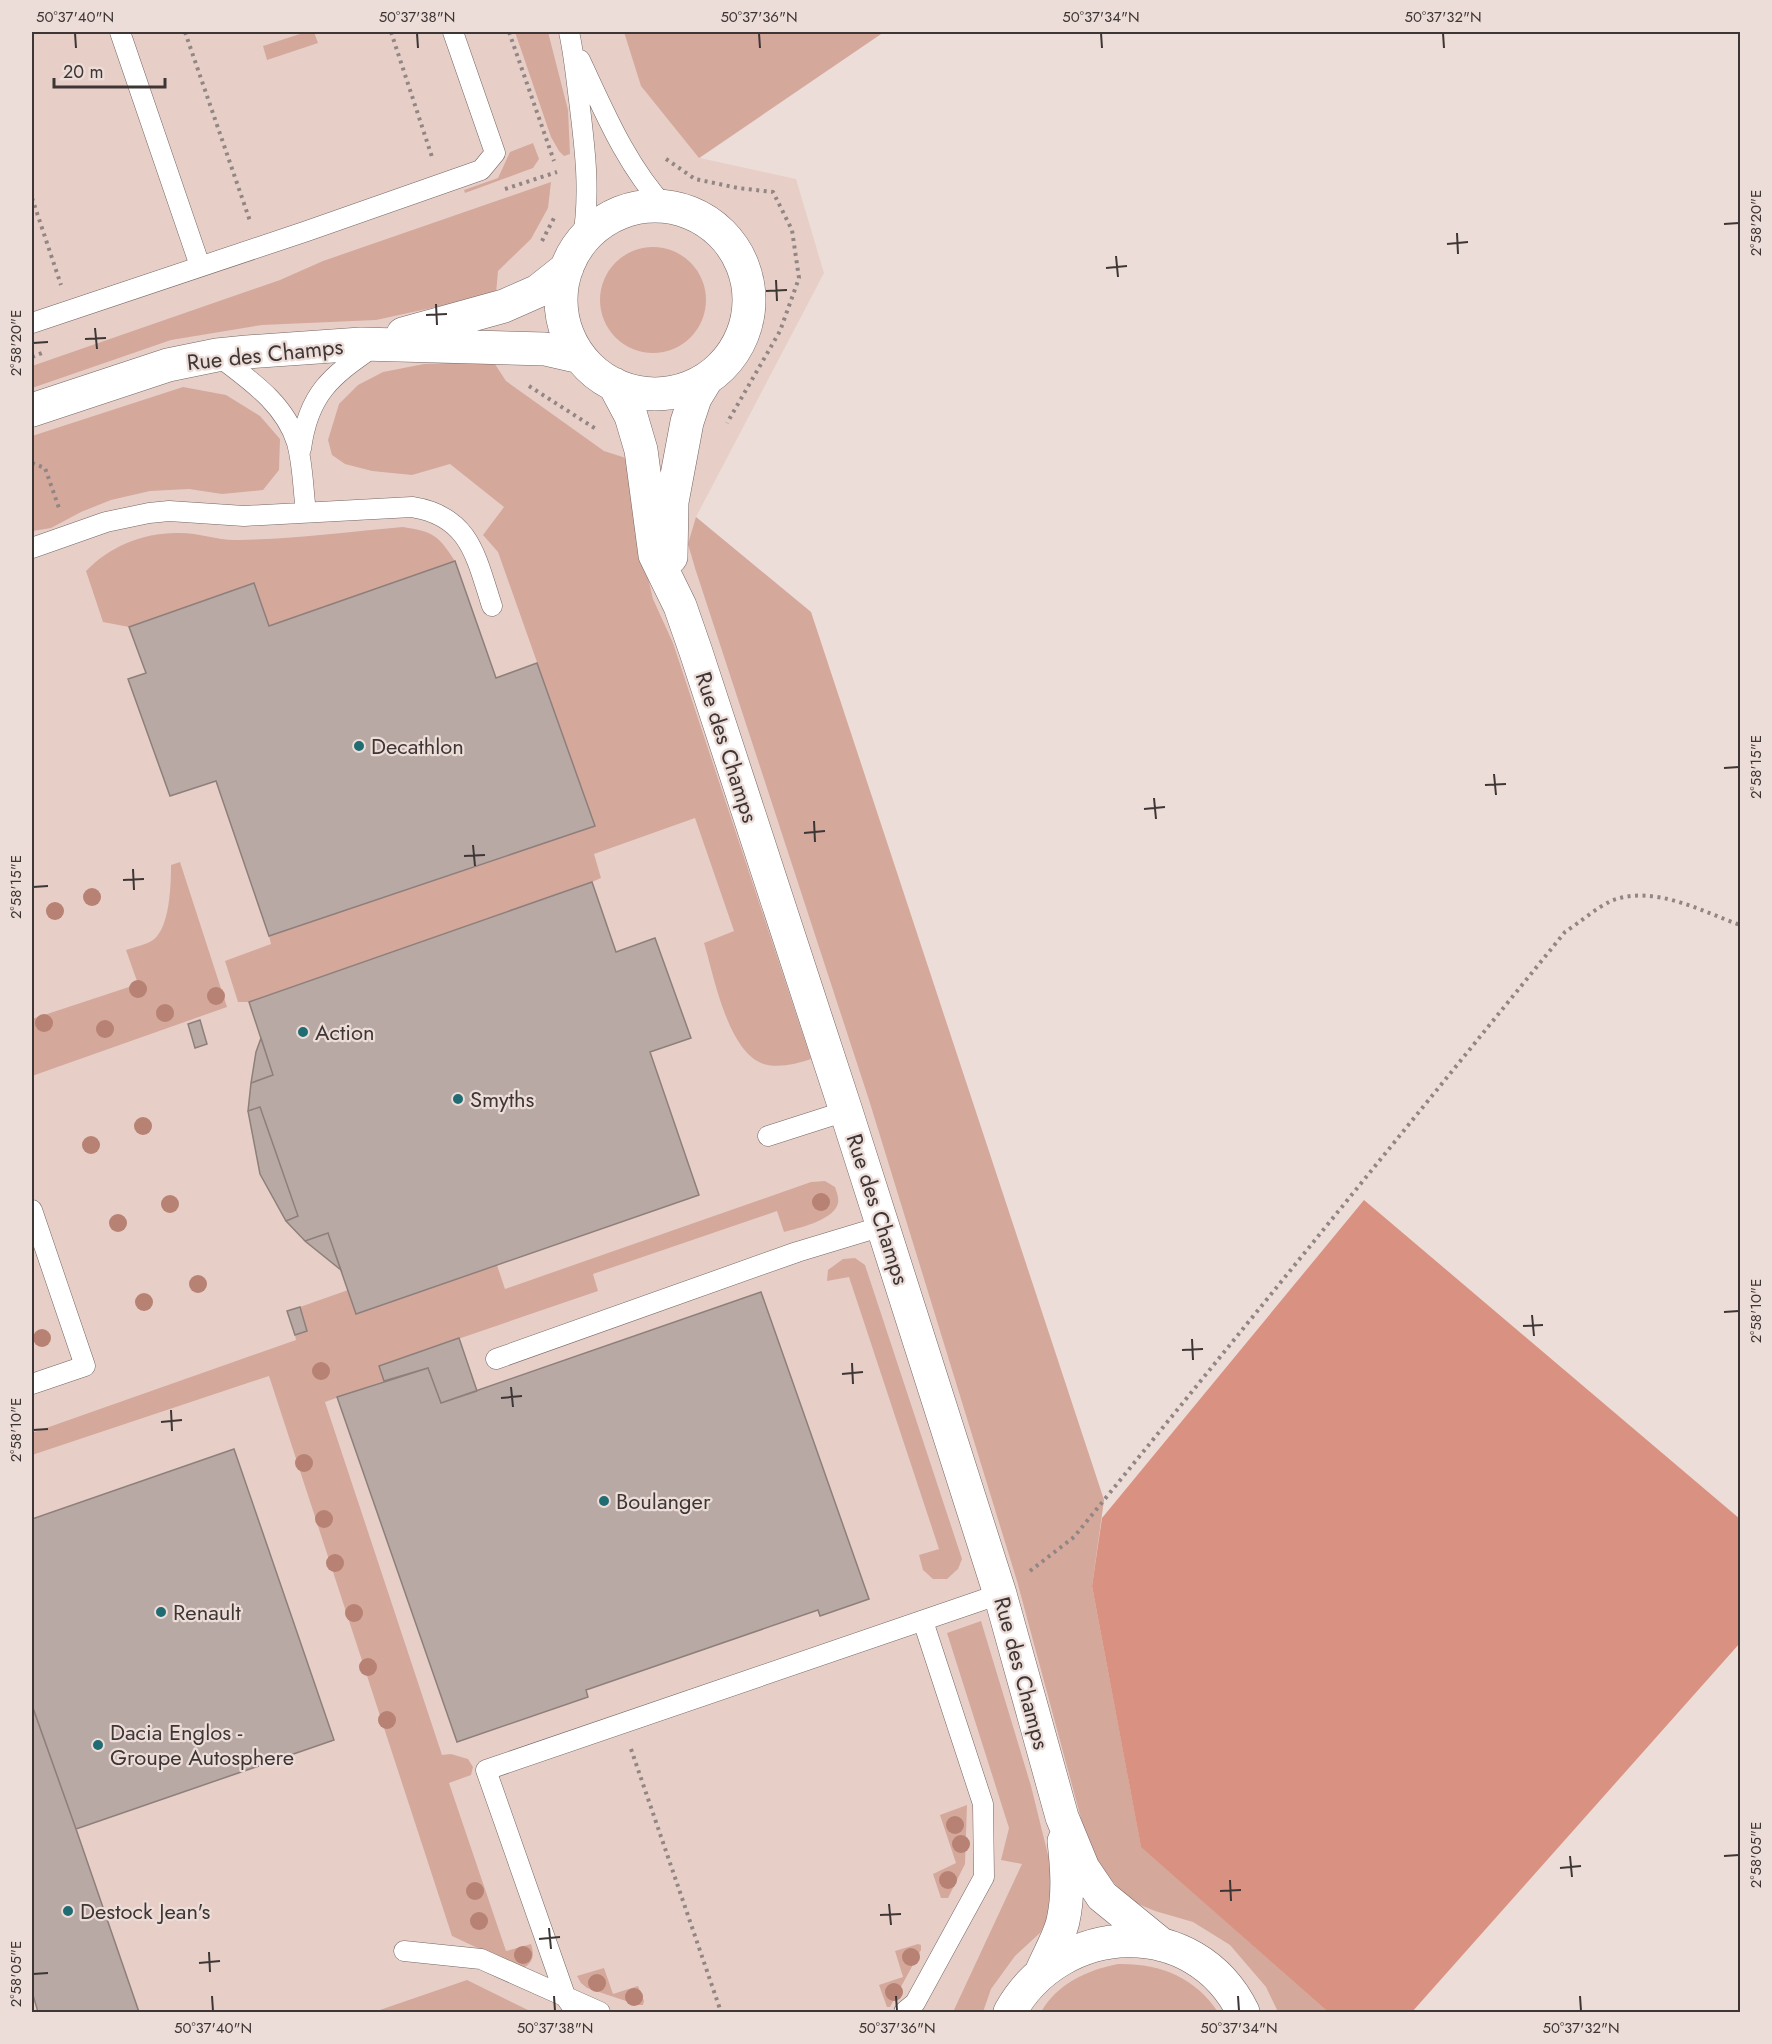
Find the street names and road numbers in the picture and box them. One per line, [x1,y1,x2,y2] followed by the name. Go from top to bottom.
[185,330,345,378] street label: Rue des Champs
[688,667,767,827] street label: Rue des Champs
[839,1129,918,1289] street label: Rue des Champs
[986,1593,1058,1753] street label: Rue des Champs

